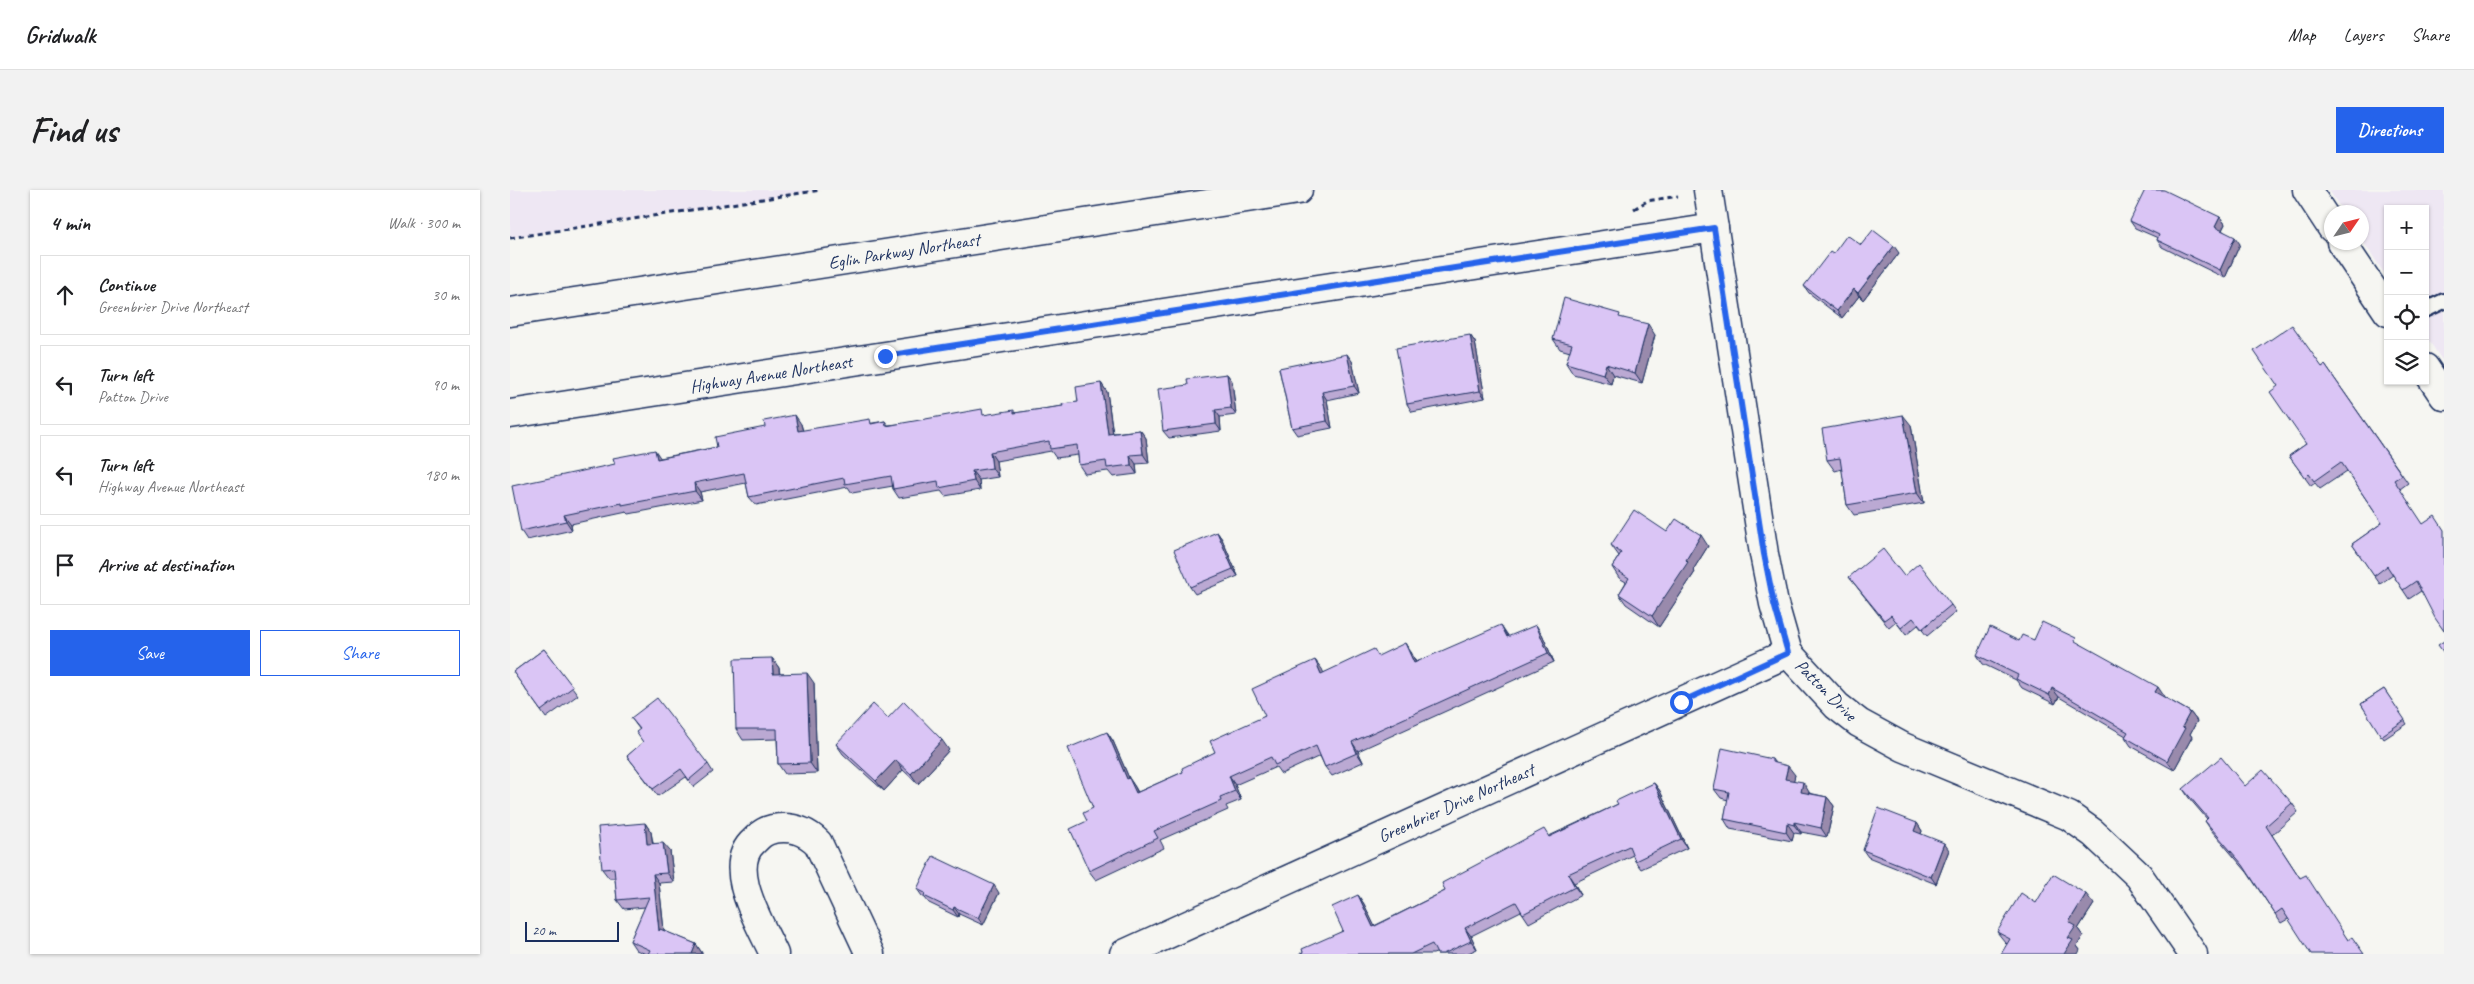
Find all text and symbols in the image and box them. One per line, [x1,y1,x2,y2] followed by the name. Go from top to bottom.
[25,20,95,50] text: Gridwalk
[2288,24,2316,46] text: Map
[2344,24,2383,46] text: Layers
[2411,24,2449,46] text: Share
[2336,107,2444,153] button: Directions
[30,108,117,153] text: Find us
[2324,205,2369,250] north arrow
[2384,205,2429,385] map controls
[2384,205,2429,250] button: +
[50,210,90,236] text: 4 min
[388,213,460,233] text: Walk · 300 m
[827,228,984,274] street label: Eglin Parkway Northeast
[2384,250,2429,295] button: −
[98,273,155,297] text: Continue
[51,281,79,309] icon: ahead
[432,285,459,305] text: 30 m
[2384,295,2429,340] button: locate
[98,297,248,317] text: Greenbrier Drive Northeast
[2384,340,2429,385] button: layers
[874,345,897,368] route end
[688,350,856,398] street label: Highway Avenue Northeast
[98,363,153,387] text: Turn left
[51,371,79,399] icon: left
[432,375,459,395] text: 90 m
[98,387,168,407] text: Patton Drive
[98,453,153,477] text: Turn left
[51,461,79,489] icon: left
[425,465,459,485] text: 180 m
[98,477,244,497] text: Highway Avenue Northeast
[51,551,79,579] icon: arrive
[98,553,234,577] text: Arrive at destination
[50,630,250,676] button: Save
[260,630,460,676] button: Share
[1790,654,1862,726] street label: Patton Drive
[1670,691,1693,714] route start
[1375,757,1540,847] street label: Greenbrier Drive Northeast
[525,919,619,942] scale bar
[532,922,556,939] text: 20 m

